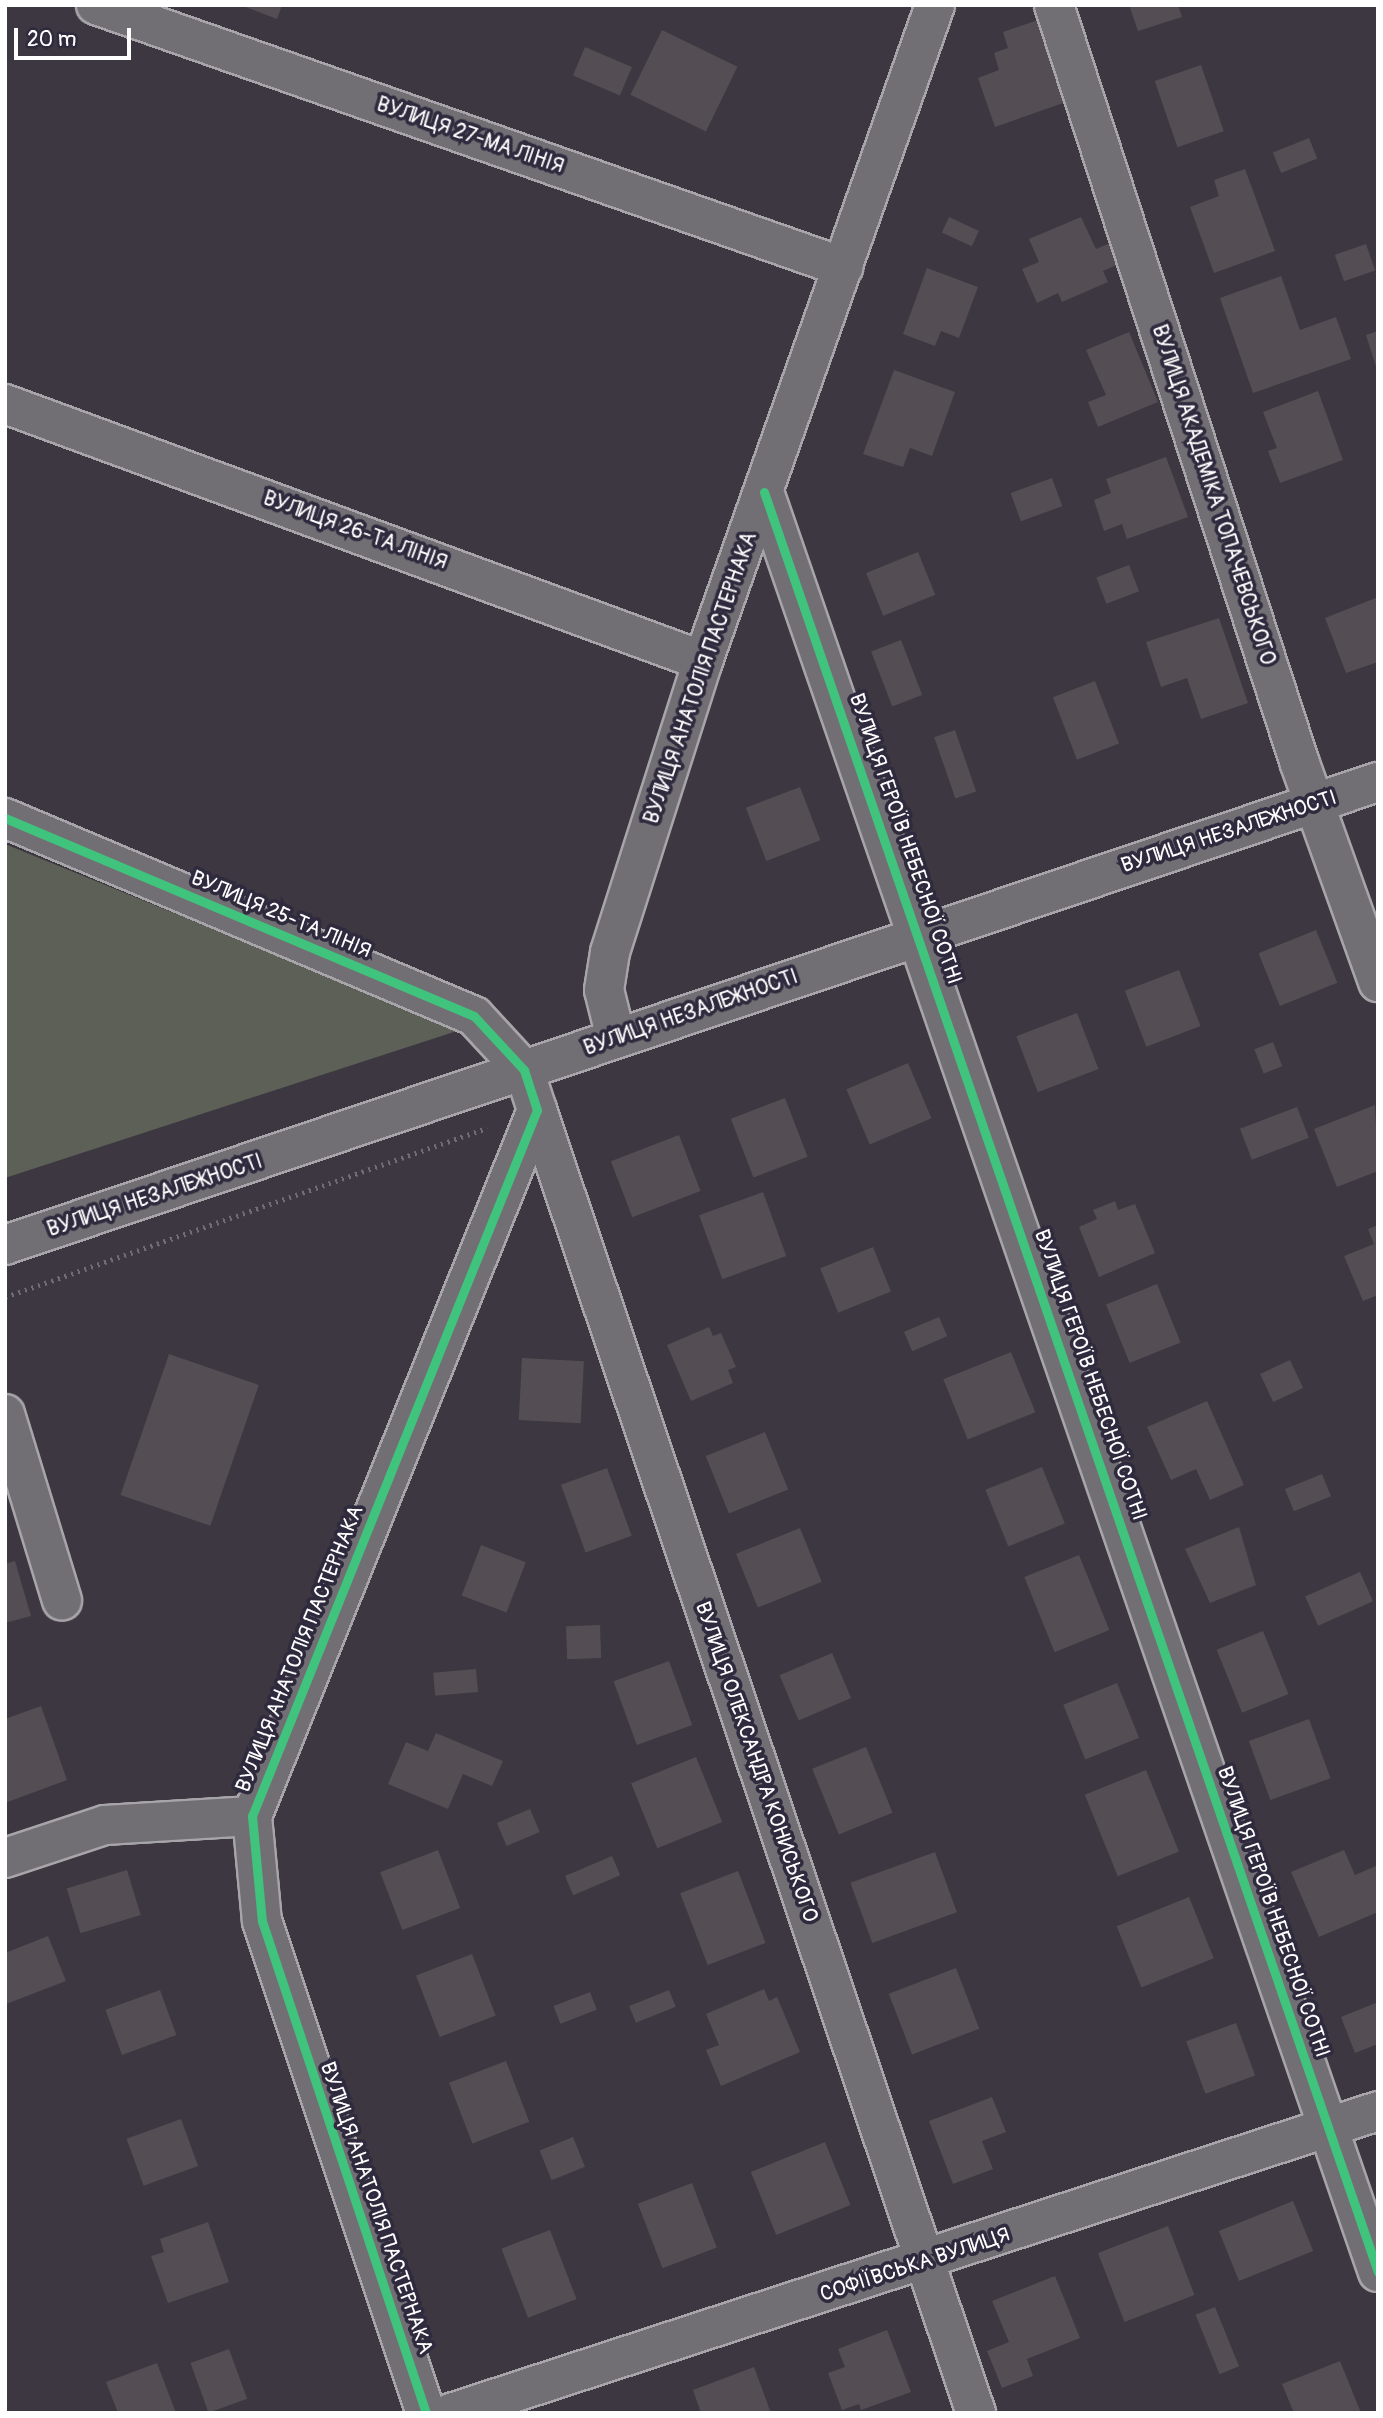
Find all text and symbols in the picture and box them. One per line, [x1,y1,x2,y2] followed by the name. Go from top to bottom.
[18,14,135,58] scale bar
[27,26,76,53] text: 20 m
[373,92,567,180] street label: ВУЛИЦЯ 27-МА ЛІНІЯ
[1146,322,1280,668] street label: ВУЛИЦЯ АКАДЕМІКА ТОПАЧЕВСЬКОГО
[260,486,450,576] street label: ВУЛИЦЯ 26-ТА ЛІНІЯ
[639,529,763,827] street label: ВУЛИЦЯ АНАТОЛІЯ ПАСТЕРНАКА
[843,690,967,988] street label: ВУЛИЦЯ ГЕРОЇВ НЕБЕСНОЇ СОТНІ
[1118,785,1340,879] street label: ВУЛИЦЯ НЕЗАЛЕЖНОСТІ
[187,866,375,964] street label: ВУЛИЦЯ 25-ТА ЛІНІЯ
[581,964,801,1062] street label: ВУЛИЦЯ НЕЗАЛЕЖНОСТІ
[44,1149,266,1243] street label: ВУЛИЦЯ НЕЗАЛЕЖНОСТІ
[1028,1226,1152,1524] street label: ВУЛИЦЯ ГЕРОЇВ НЕБЕСНОЇ СОТНІ
[231,1502,369,1796] street label: ВУЛИЦЯ АНАТОЛІЯ ПАСТЕРНАКА
[689,1599,823,1925] street label: ВУЛИЦЯ ОЛЕКСАНДРА КОНИСЬКОГО
[1211,1763,1335,2061] street label: ВУЛИЦЯ ГЕРОЇВ НЕБЕСНОЇ СОТНІ
[314,2059,438,2357] street label: ВУЛИЦЯ АНАТОЛІЯ ПАСТЕРНАКА
[817,2222,1013,2308] street label: СОФІЇВСЬКА ВУЛИЦЯ

